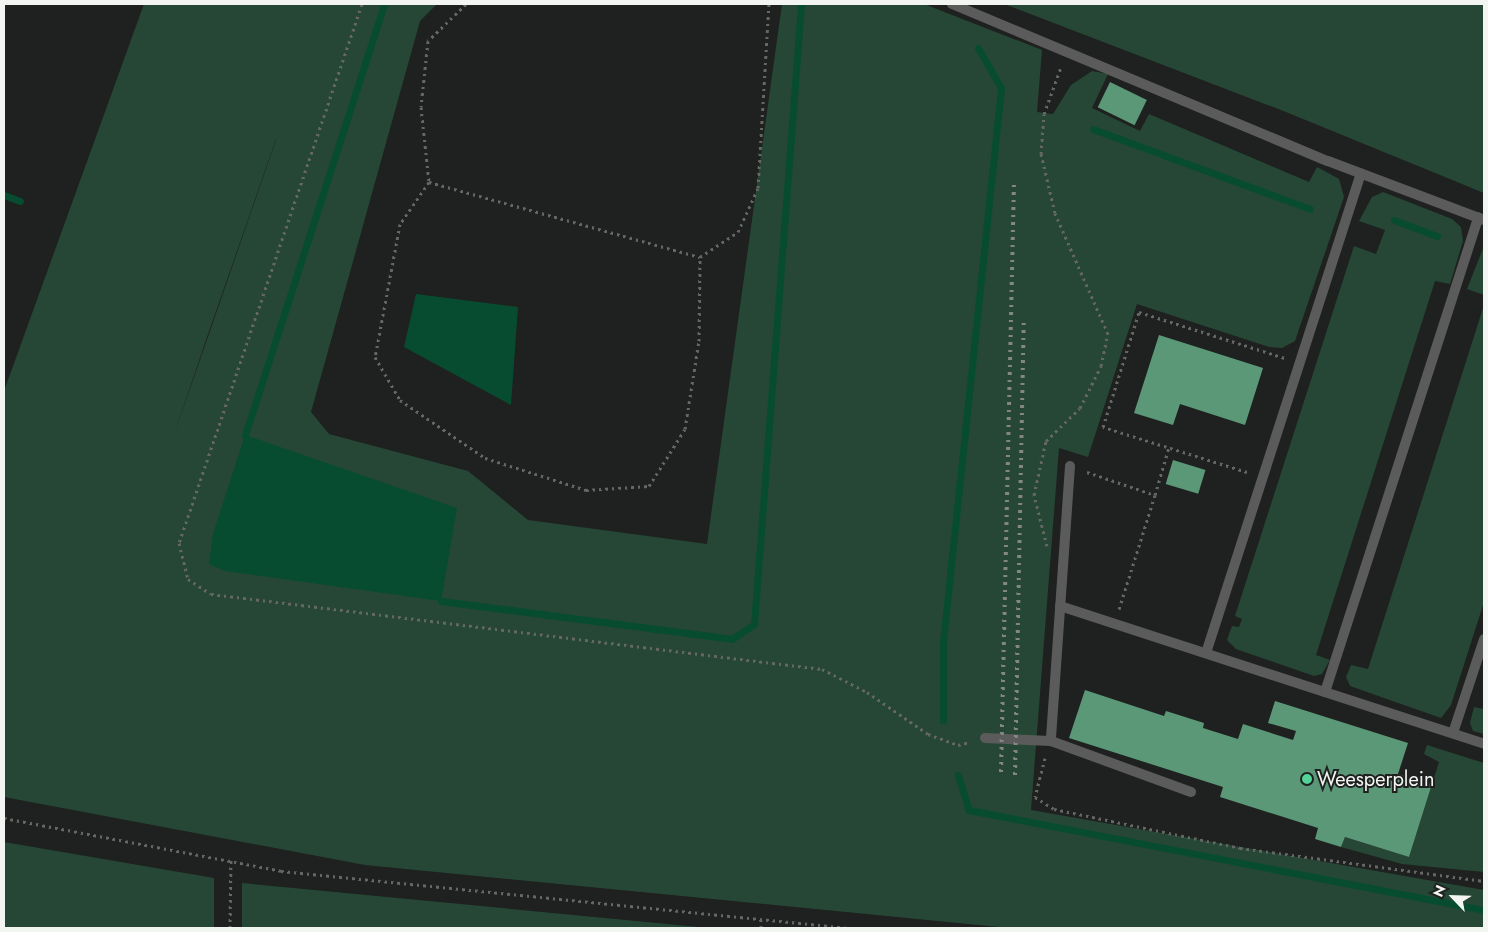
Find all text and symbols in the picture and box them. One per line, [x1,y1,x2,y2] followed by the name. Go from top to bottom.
[1317,767,1434,791] place label: Weesperplein
[1301,773,1313,785] marker: Weesperplein
[1428,872,1478,922] north arrow
[1428,882,1451,900] text: N

